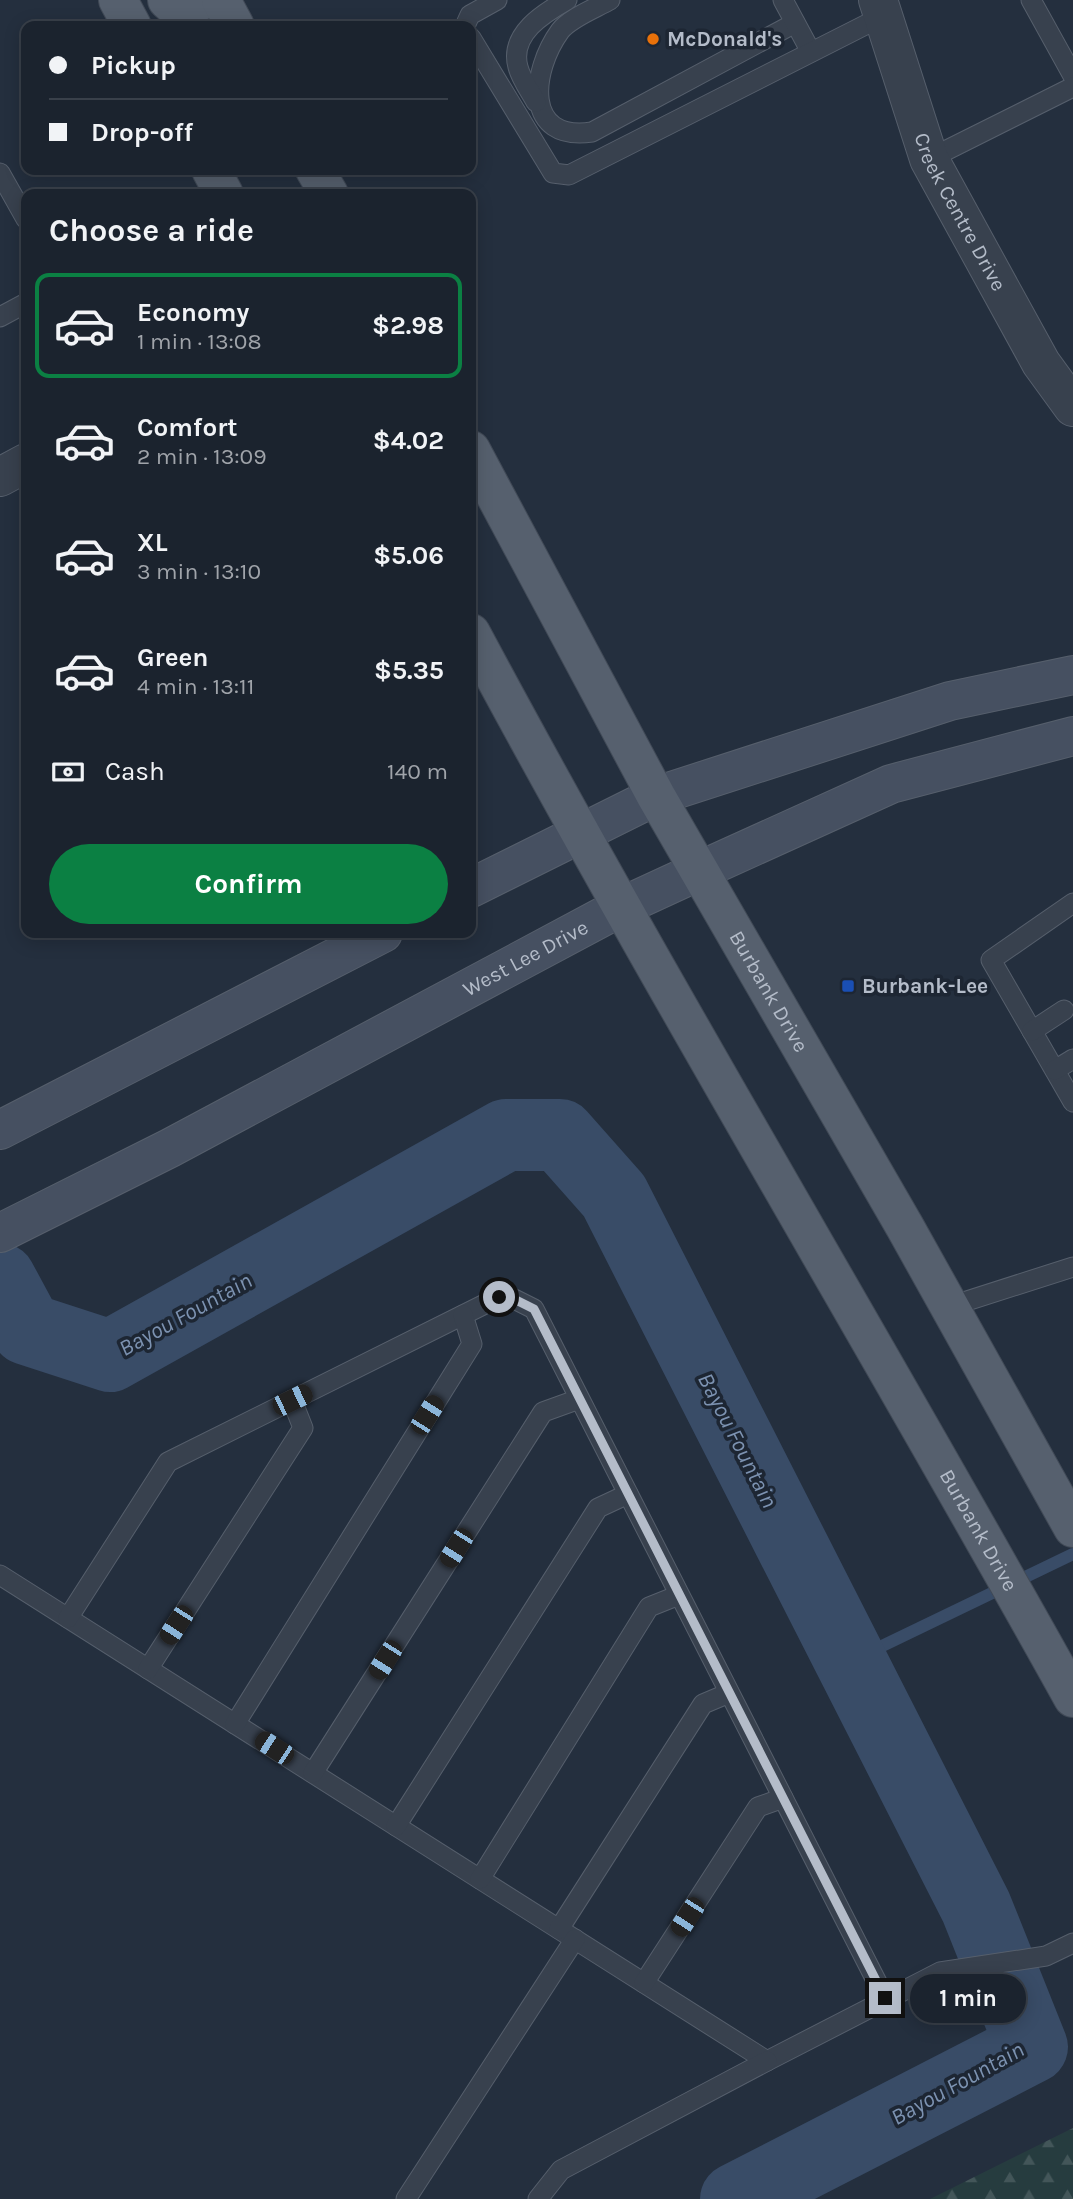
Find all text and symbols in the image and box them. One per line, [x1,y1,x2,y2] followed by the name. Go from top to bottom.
[667,27,782,51] place label: McDonald's
[645,31,661,47] marker: McDonald's
[91,50,176,81] text: Pickup
[91,117,193,148] text: Drop-off
[909,130,1011,295] street label: Creek Centre Drive
[49,212,254,249] text: Choose a ride
[53,294,116,357] icon: car
[137,297,249,328] text: Economy
[372,310,444,341] text: $2.98
[137,328,262,355] text: 1 min · 13:08
[53,409,116,472] icon: car
[137,412,238,443] text: Comfort
[373,425,444,456] text: $4.02
[137,443,267,470] text: 2 min · 13:09
[53,524,116,587] icon: car
[137,527,168,558] text: XL
[373,540,444,571] text: $5.06
[137,558,261,585] text: 3 min · 13:10
[53,639,116,702] icon: car
[137,642,209,673] text: Green
[374,655,444,686] text: $5.35
[137,673,254,700] text: 4 min · 13:11
[49,753,87,791] icon: cash
[105,756,165,787] text: Cash
[387,758,448,785] text: 140 m
[49,844,448,924] button: Confirm
[459,915,592,1001] street label: West Lee Drive
[724,926,813,1056] street label: Burbank Drive
[862,974,988,998] place label: Burbank-Lee
[840,978,856,994] marker: Burbank-Lee
[114,1267,256,1362] water label: Bayou Fountain
[483,1281,515,1313] route start
[692,1368,783,1512] water label: Bayou Fountain
[269,1381,316,1419] car
[407,1392,448,1438] car
[935,1465,1023,1595] street label: Burbank Drive
[436,1525,477,1571] car
[156,1602,197,1648] car
[365,1637,406,1683] car
[251,1728,298,1768] car
[667,1894,708,1940] car
[910,1974,1025,2022] callout: 1 min
[869,1982,901,2014] route end
[939,1985,997,2012] text: 1 min
[886,2036,1028,2131] water label: Bayou Fountain

